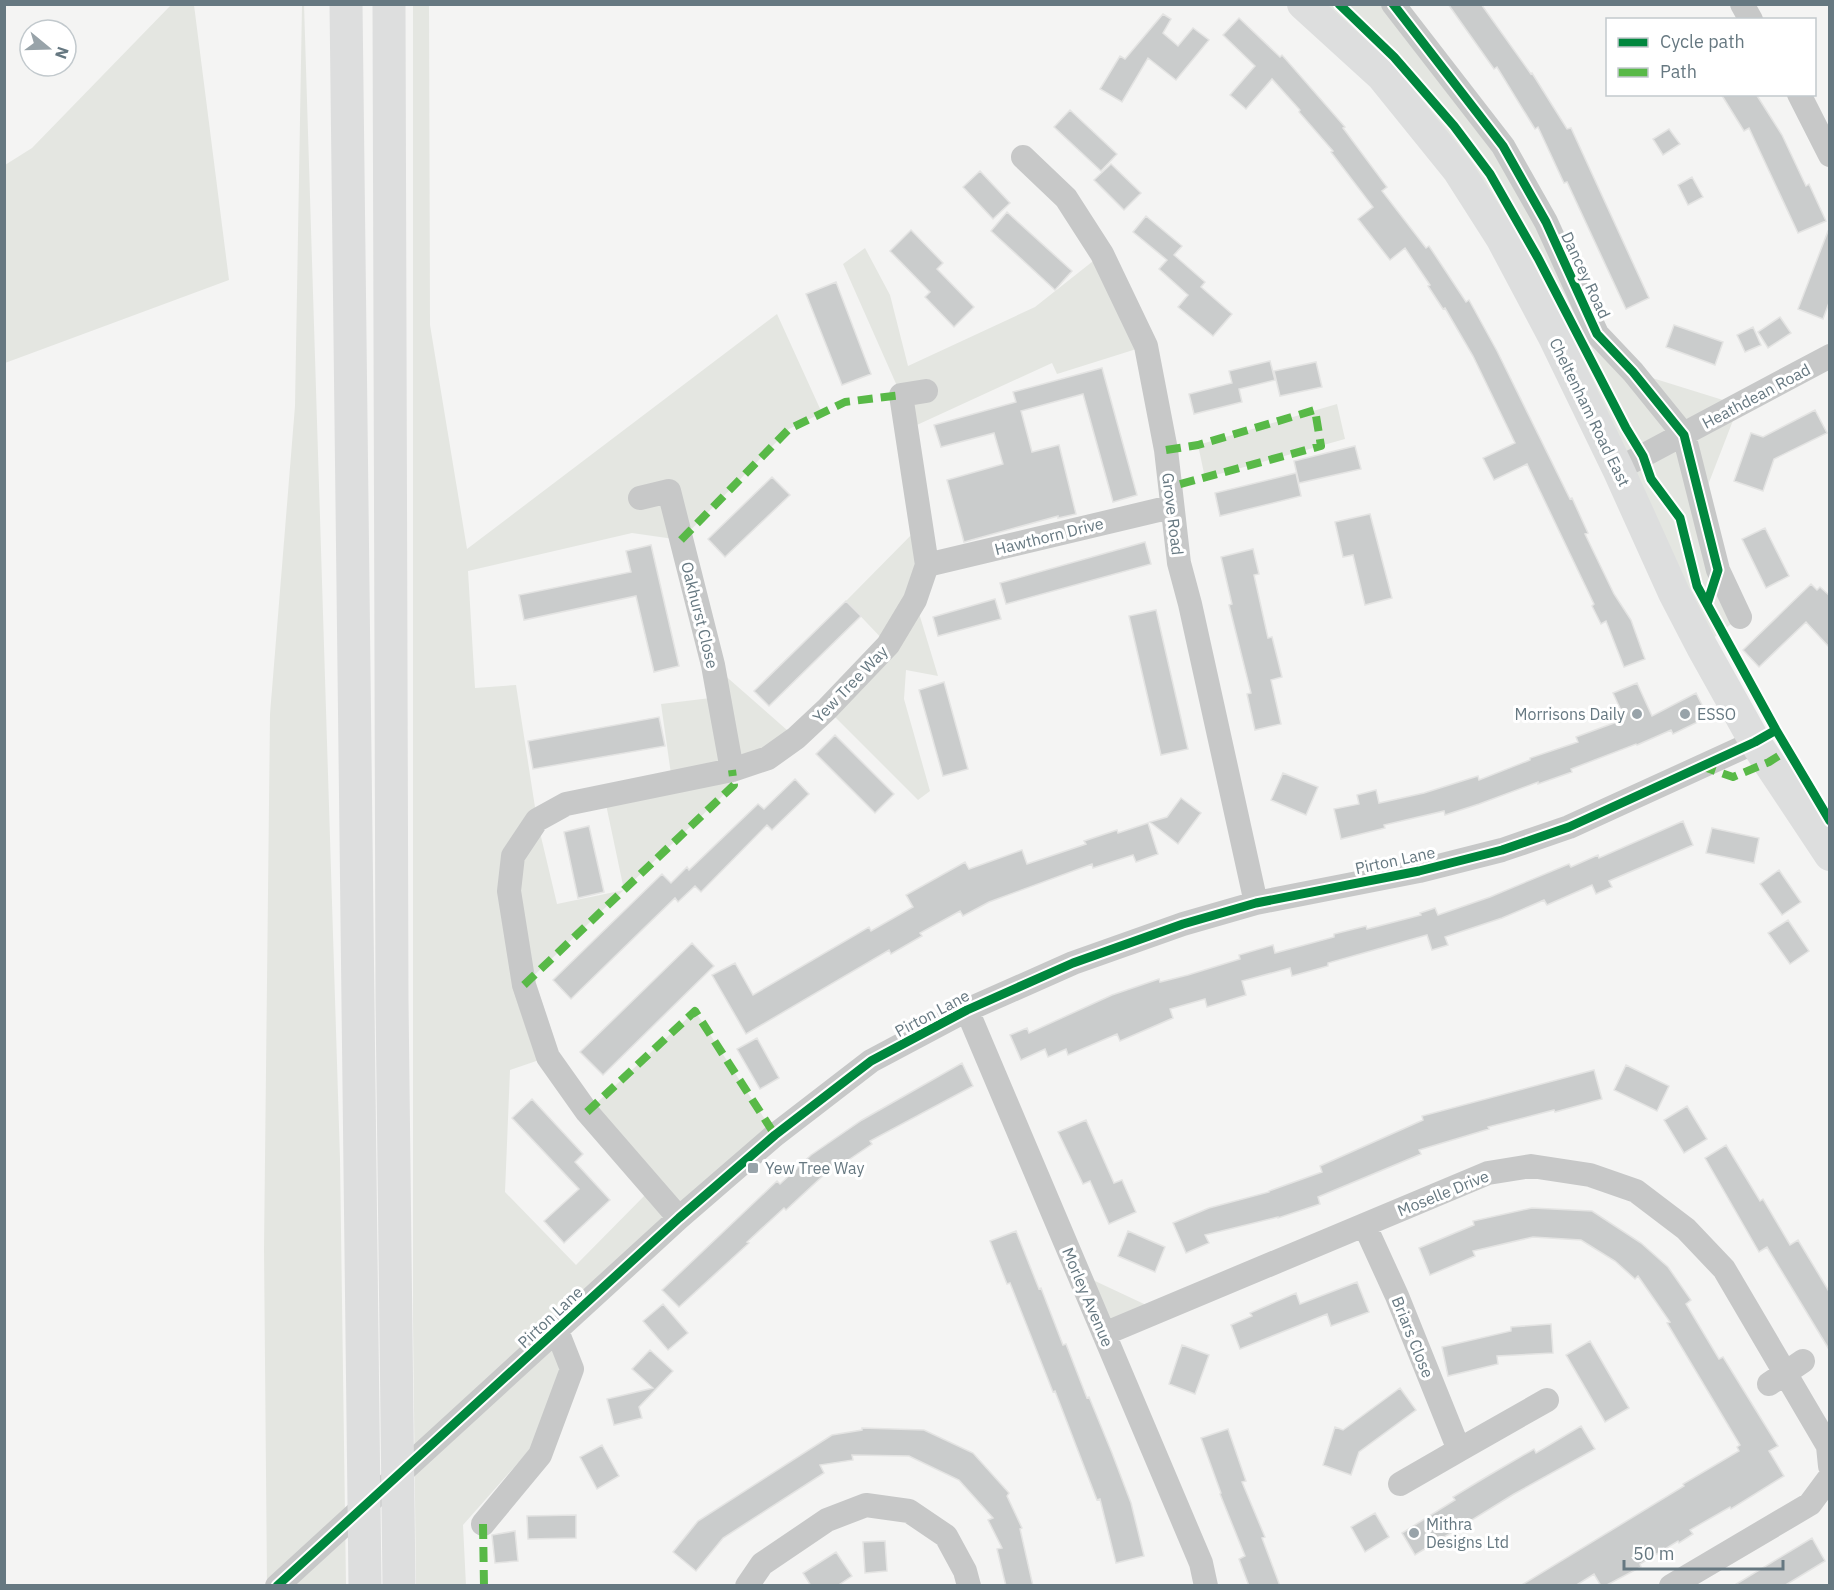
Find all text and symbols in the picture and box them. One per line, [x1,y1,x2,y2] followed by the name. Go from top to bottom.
[18,18,78,78] north arrow
[1606,18,1816,96] legend
[1660,30,1745,53] text: Cycle path
[51,44,74,62] text: N
[1660,60,1697,83] text: Path
[1557,228,1615,322] street label: Dancey Road
[1545,335,1635,489] street label: Cheltenham Road East
[1699,359,1813,433] street label: Heathdean Road
[1158,472,1188,556] street label: Grove Road
[992,513,1106,559] street label: Hawthorn Drive
[677,560,723,671] street label: Oakhurst Close
[808,641,892,727] street label: Yew Tree Way
[1514,704,1625,724] place label: Morrisons Daily
[1697,704,1736,724] place label: ESSO
[1630,707,1644,721] marker: Morrisons Daily
[1678,707,1692,721] marker: ESSO
[1353,842,1437,878] street label: Pirton Lane
[891,985,973,1041] street label: Pirton Lane
[765,1158,865,1178] place label: Yew Tree Way
[746,1161,760,1175] marker: Yew Tree Way
[1394,1166,1492,1220] street label: Moselle Drive
[1058,1244,1118,1350] street label: Morley Avenue
[513,1282,587,1352] street label: Pirton Lane
[1388,1293,1438,1381] street label: Briars Close
[1426,1514,1509,1552] place label: Mithra Designs Ltd
[1407,1526,1421,1540] marker: Mithra Designs Ltd
[1624,1533,1783,1571] scale bar
[1633,1542,1675,1565] text: 50 m

